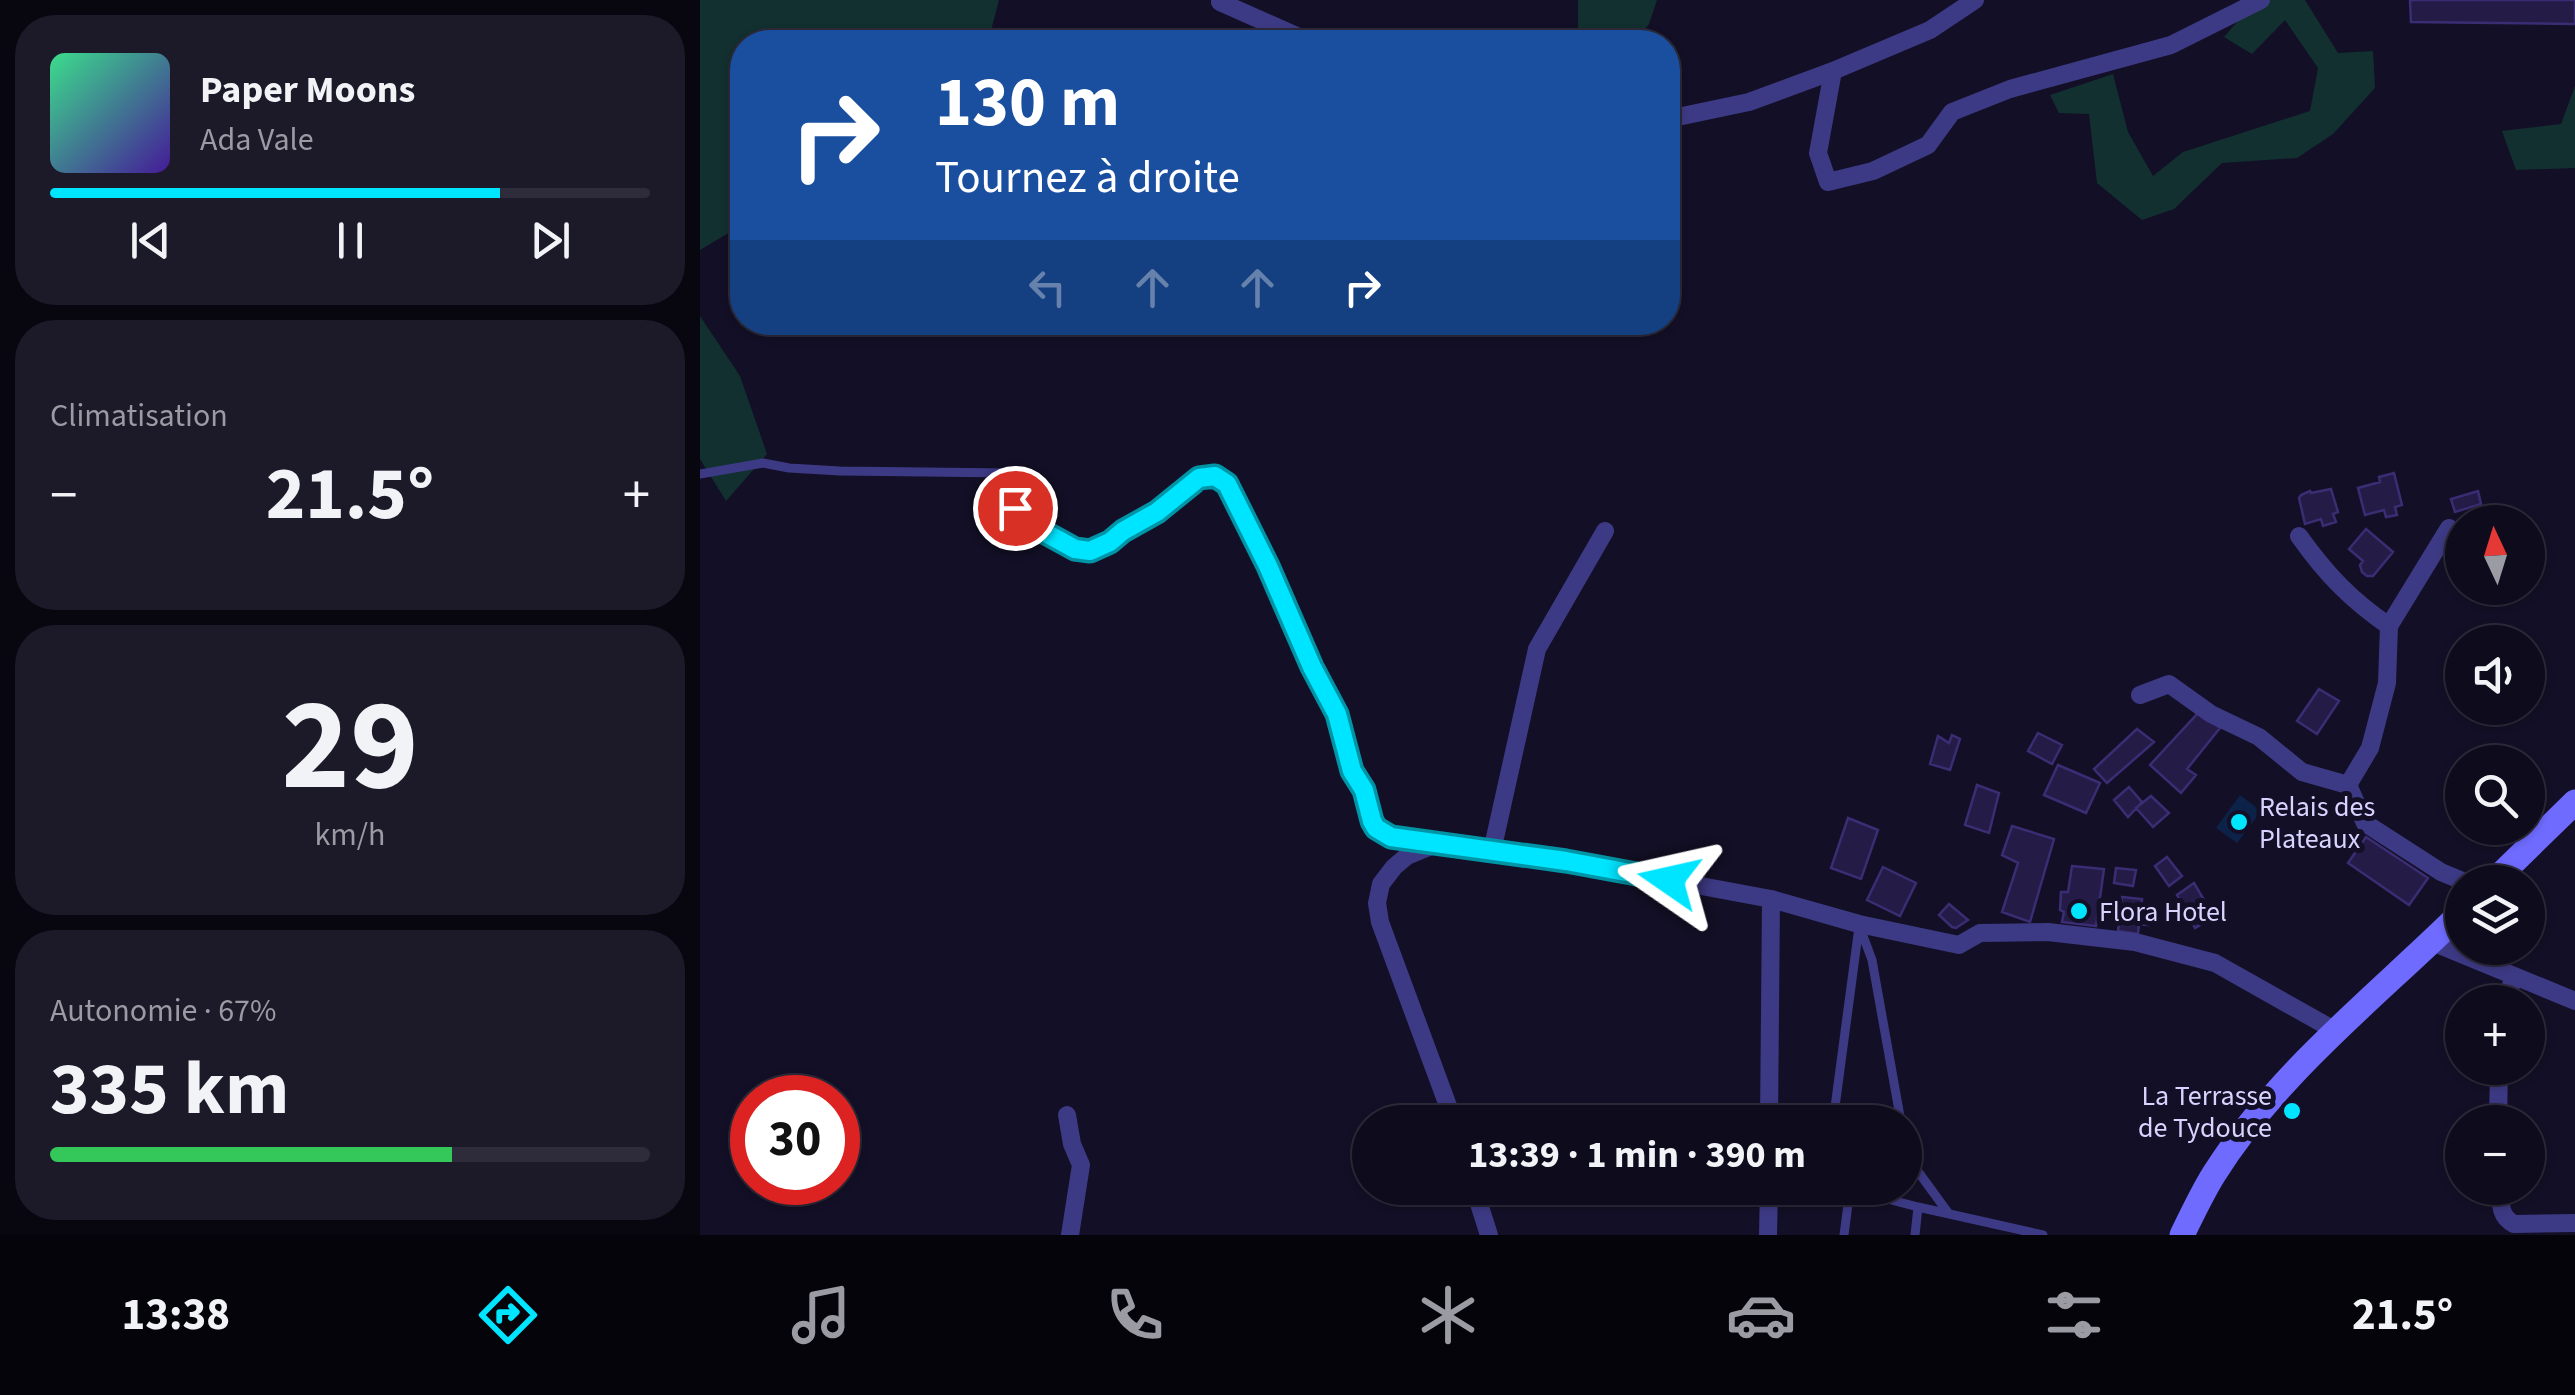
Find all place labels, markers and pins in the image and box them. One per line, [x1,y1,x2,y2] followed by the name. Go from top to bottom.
[973,466,1058,551] pin
[2259,787,2375,859] place label: Relais des Plateaux
[2228,811,2250,833] marker: Relais des Plateaux
[2099,892,2227,932] place label: Flora Hotel
[2068,900,2090,922] marker: Flora Hotel
[2138,1076,2272,1148] place label: La Terrasse de Tydouce
[2281,1100,2303,1122] marker: La Terrasse de Tydouce

